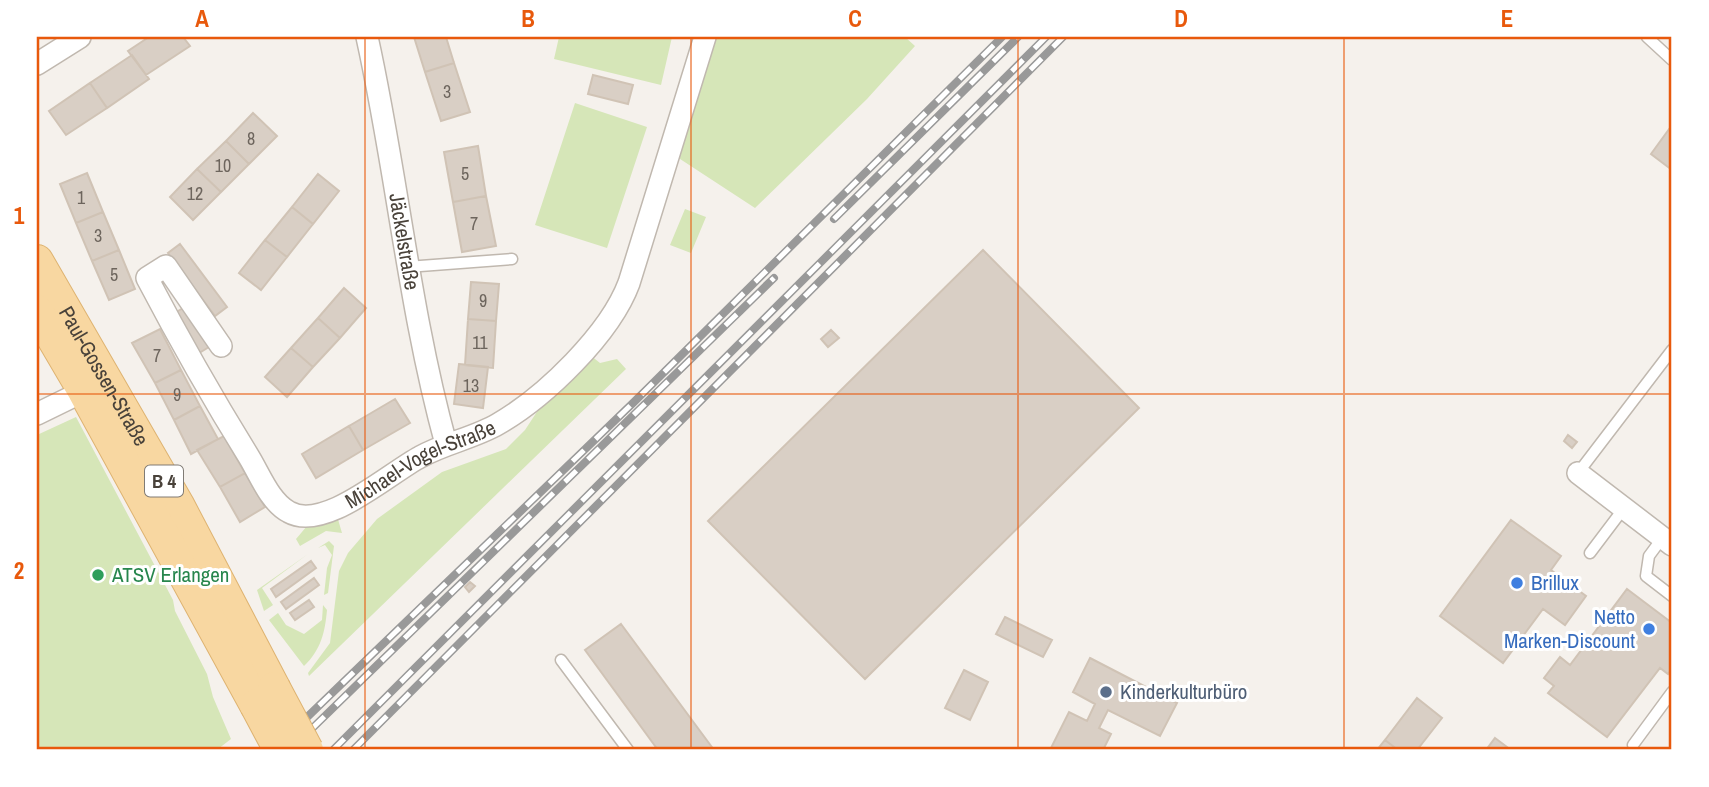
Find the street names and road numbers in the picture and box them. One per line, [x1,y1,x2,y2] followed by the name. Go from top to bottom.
[382,191,427,292] street label: Jäckelstraße
[52,301,156,451] street label: Paul-Gossen-Straße
[340,413,500,515] street label: Michael-Vogel-Straße
[145,466,183,496] road number: B 4

